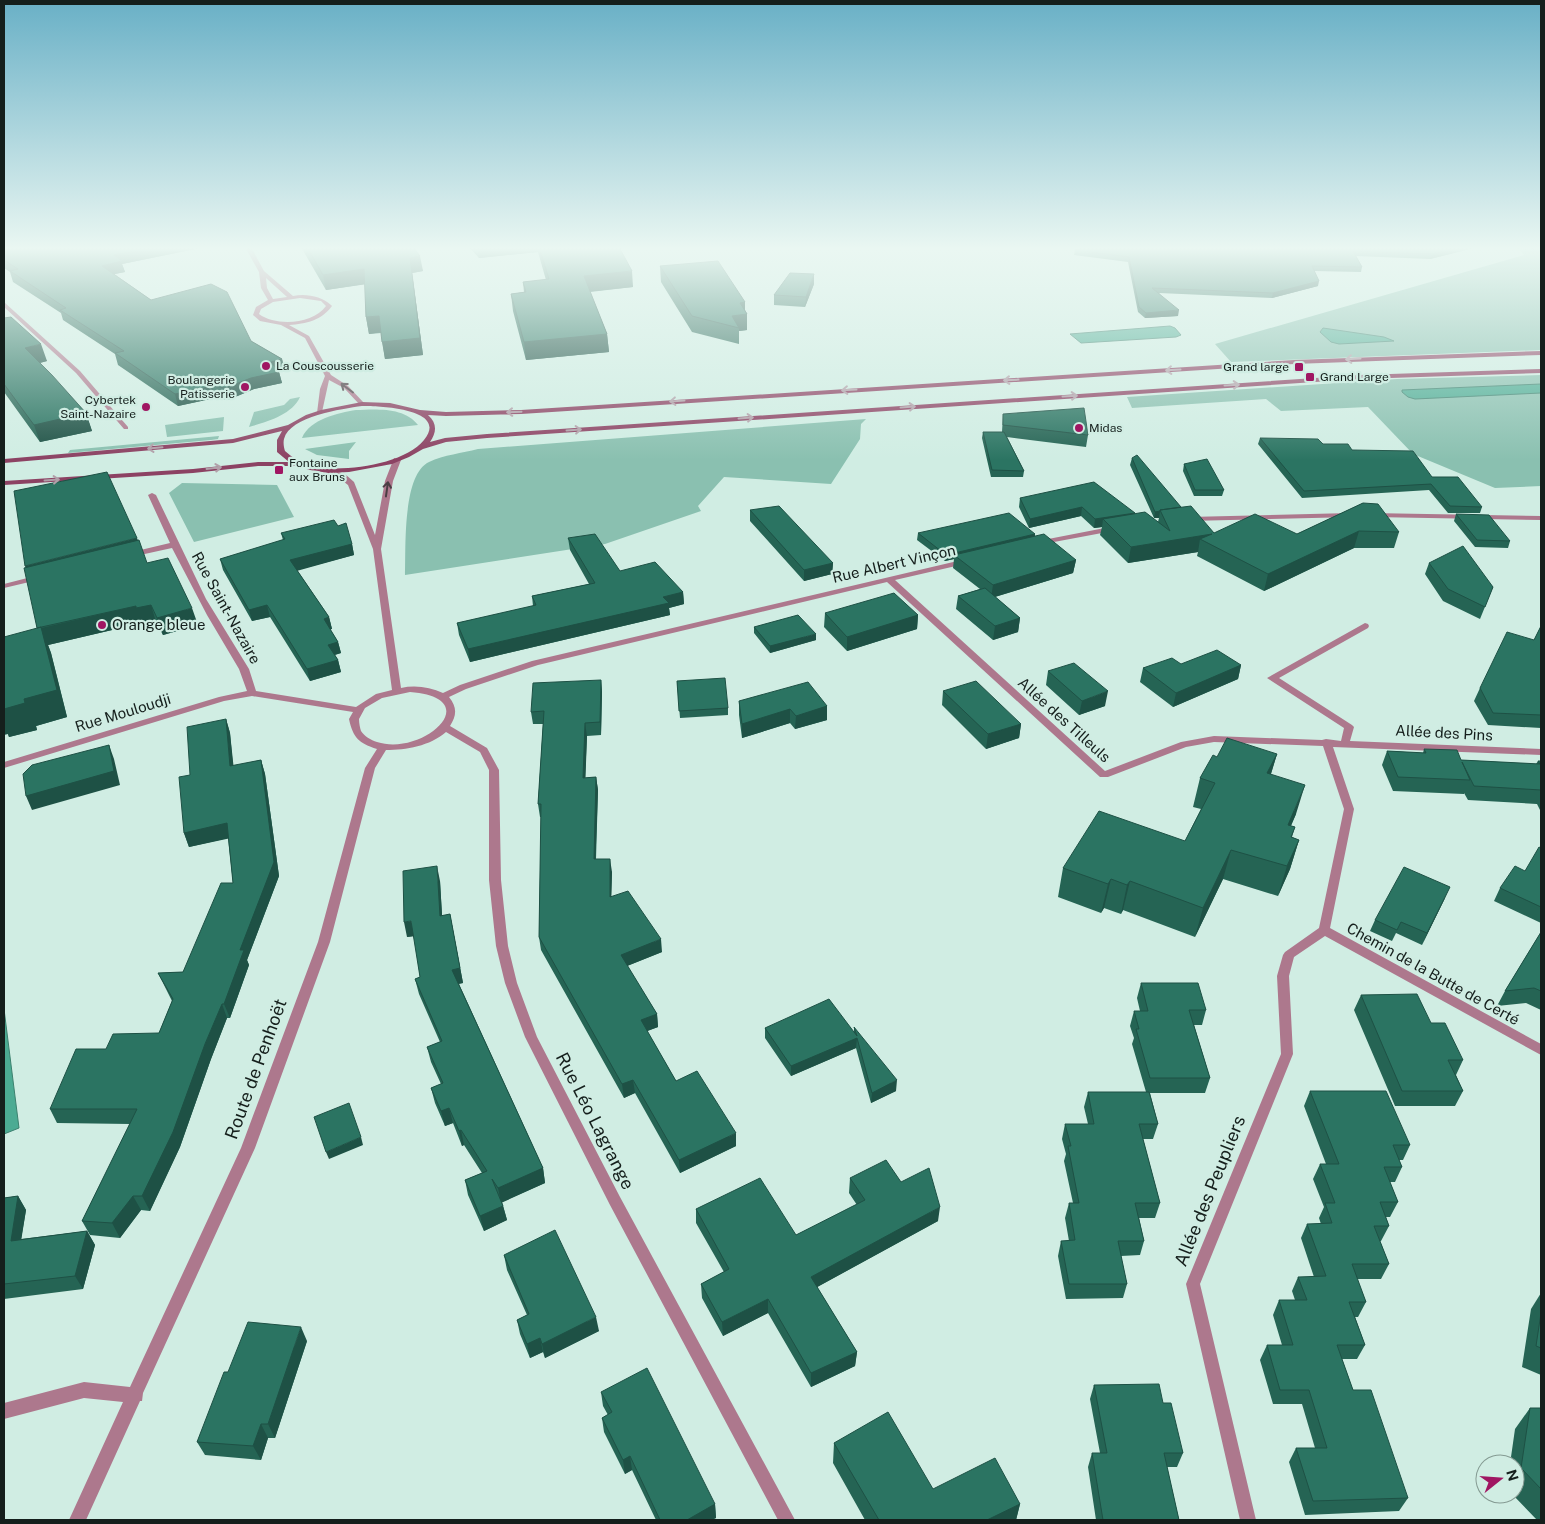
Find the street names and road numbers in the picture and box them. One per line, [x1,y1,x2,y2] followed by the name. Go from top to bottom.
[831,541,957,586] street label: Rue Albert Vinçon
[189,549,264,667] street label: Rue Saint-Nazaire
[1015,674,1114,766] street label: Allée des Tilleuls
[73,690,173,735] street label: Rue Mouloudji
[1395,721,1493,744] street label: Allée des Pins
[1344,919,1522,1028] street label: Chemin de la Butte de Certé
[220,996,291,1142] street label: Route de Penhoët
[552,1049,639,1193] street label: Rue Léo Lagrange
[1170,1112,1249,1269] street label: Allée des Peupliers

